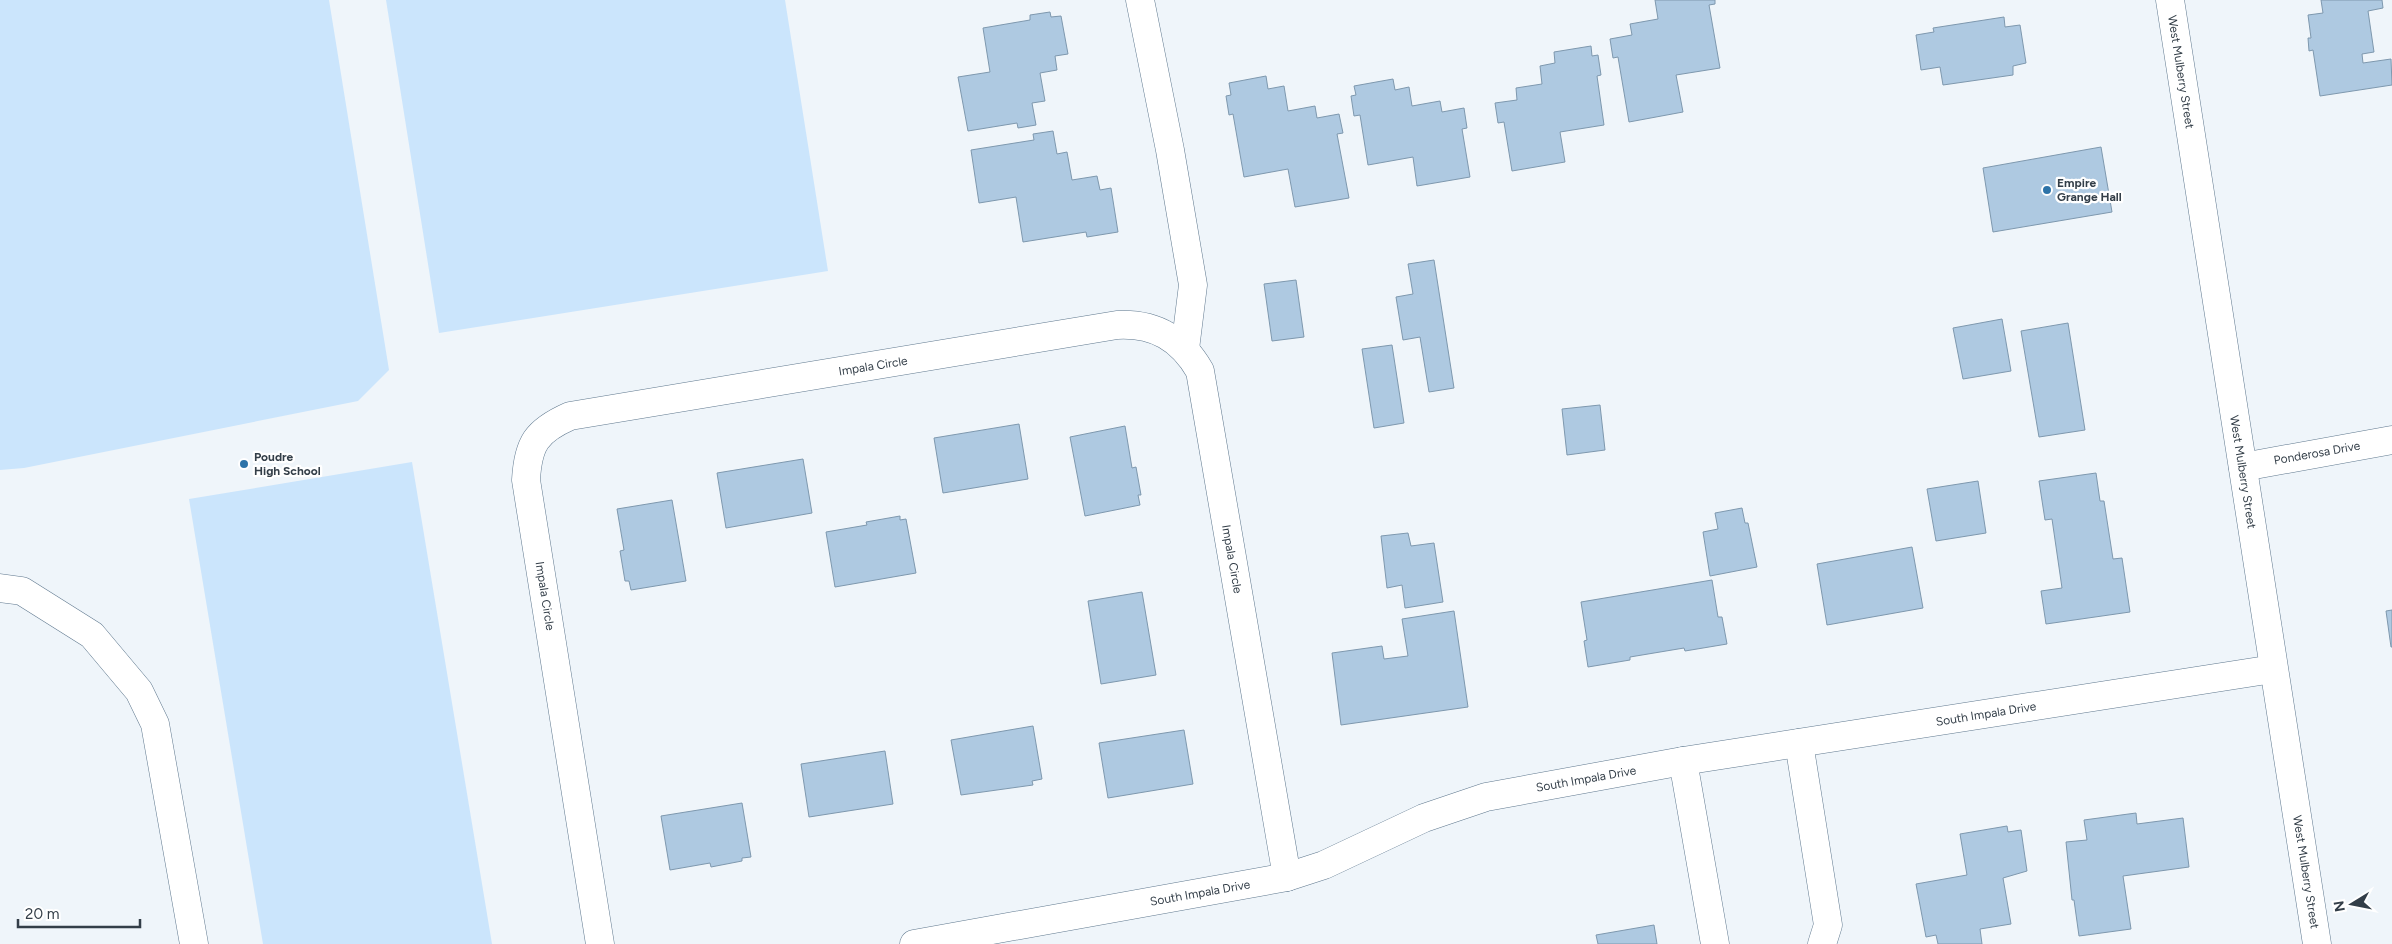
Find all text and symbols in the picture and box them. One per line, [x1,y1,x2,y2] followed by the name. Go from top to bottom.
[2165,14,2197,130] street label: West Mulberry Street
[2057,176,2122,204] place label: Empire Grange Hall
[2041,184,2053,196] marker: Empire Grange Hall
[838,354,909,378] street label: Impala Circle
[2227,414,2259,530] street label: West Mulberry Street
[2273,438,2362,467] street label: Ponderosa Drive
[254,450,321,478] place label: Poudre High School
[238,458,250,470] marker: Poudre High School
[1219,524,1245,595] street label: Impala Circle
[533,561,557,632] street label: Impala Circle
[1935,699,2038,729] street label: South Impala Drive
[1535,763,1638,795] street label: South Impala Drive
[2290,814,2322,930] street label: West Mulberry Street
[1149,877,1252,909] street label: South Impala Drive
[2327,879,2377,929] north arrow
[18,896,140,928] scale bar
[2330,899,2349,913] text: N
[25,905,59,923] text: 20 m

